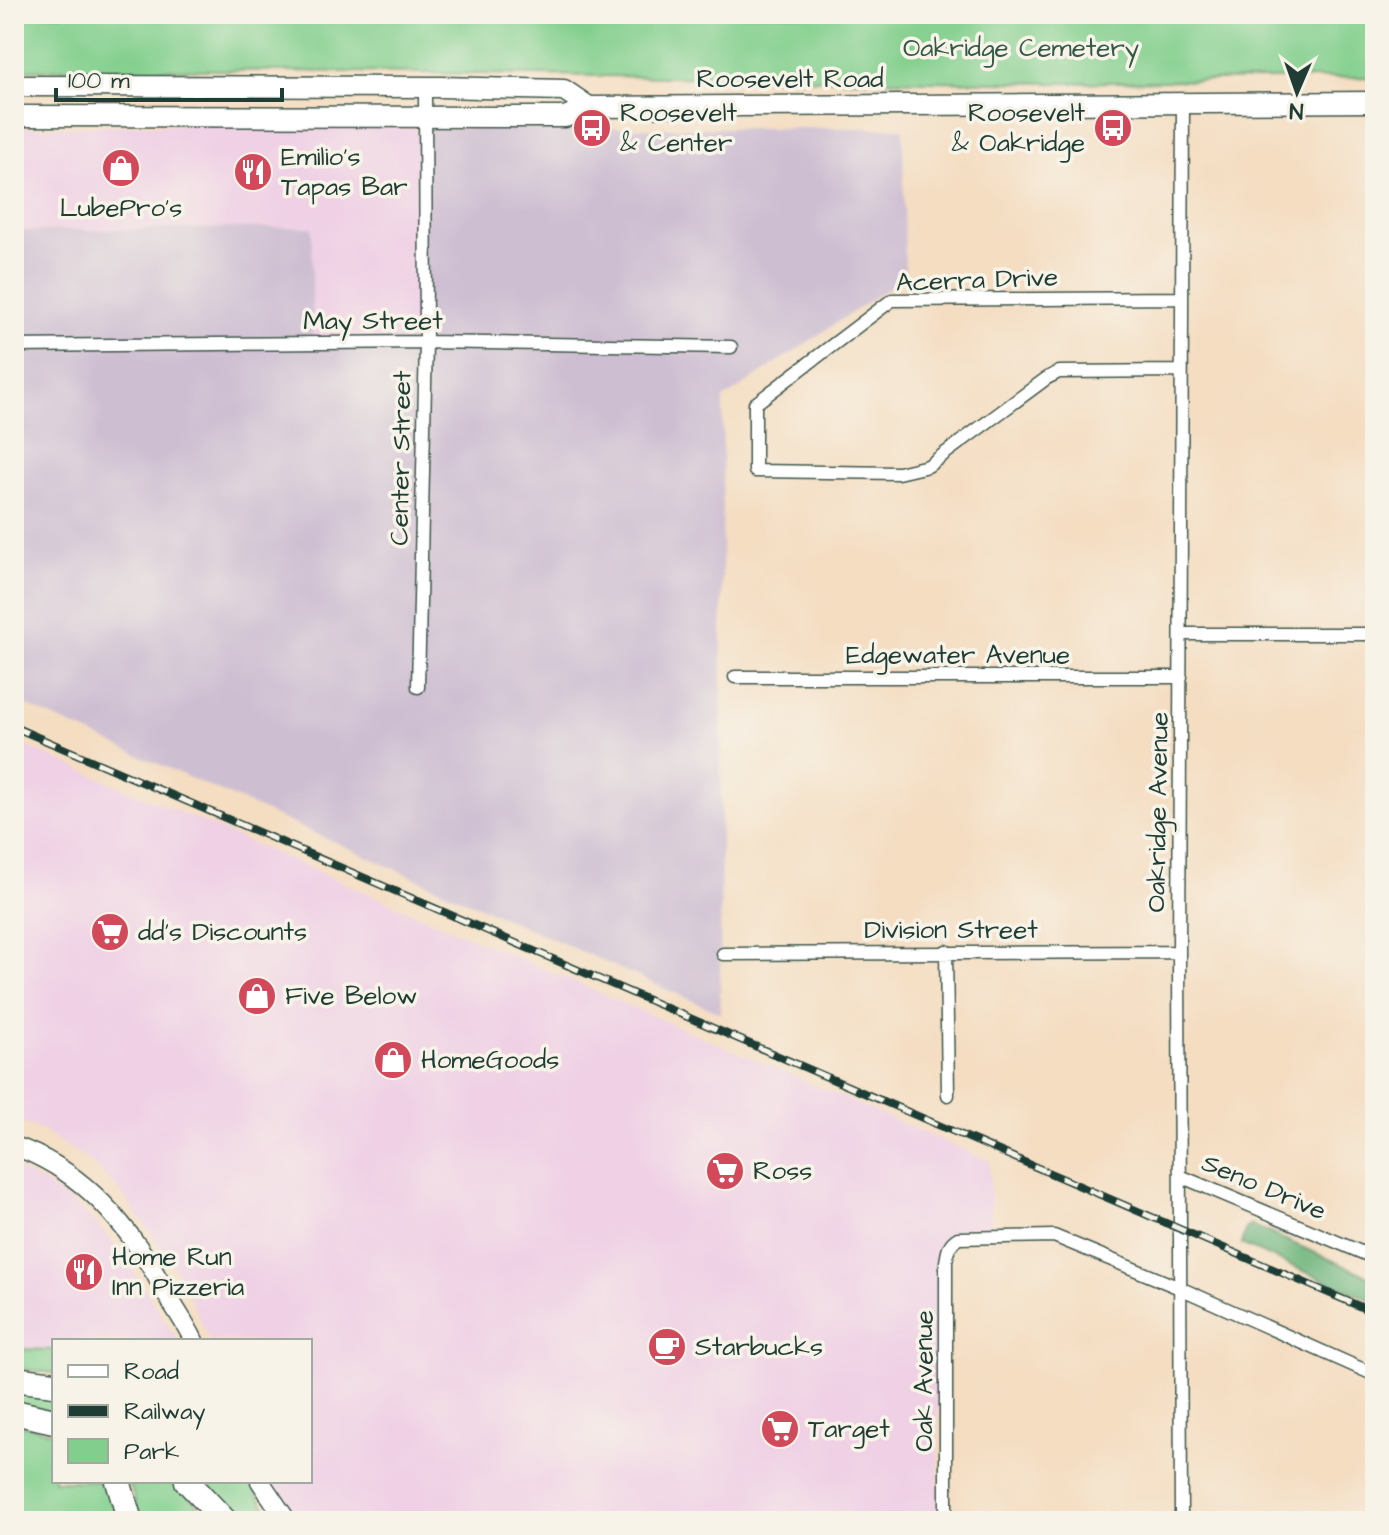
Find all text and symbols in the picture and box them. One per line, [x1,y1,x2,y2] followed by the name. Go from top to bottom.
[903,30,1139,68] park label: Oakridge Cemetery
[56,52,282,102] scale bar
[1257,52,1337,132] north arrow
[696,61,884,97] street label: Roosevelt Road
[68,64,130,98] text: 100 m
[620,95,738,161] place label: Roosevelt & Center
[951,95,1085,163] place label: Roosevelt & Oakridge
[1289,95,1304,126] text: N
[571,107,613,149] bus stop icon: Roosevelt & Center
[1092,107,1134,149] bus stop icon: Roosevelt & Oakridge
[281,139,408,205] place label: Emilio's Tapas Bar
[100,147,142,189] shop icon: LubePro's
[232,151,274,193] restaurant icon: Emilio's Tapas Bar
[60,190,182,226] place label: LubePro's
[895,259,1059,301] street label: Acerra Drive
[303,303,443,341] street label: May Street
[381,370,421,546] street label: Center Street
[846,637,1070,675] street label: Edgewater Avenue
[1138,711,1180,913] street label: Oakridge Avenue
[89,911,131,953] supermarket icon: dd's Discounts
[864,912,1038,948] street label: Division Street
[138,914,307,950] place label: dd's Discounts
[236,975,278,1017] shop icon: Five Below
[285,978,417,1014] place label: Five Below
[372,1039,414,1081] shop icon: HomeGoods
[421,1042,559,1078] place label: HomeGoods
[1196,1145,1332,1229] street label: Seno Drive
[704,1150,746,1192] supermarket icon: Ross
[753,1153,812,1189] place label: Ross
[112,1239,244,1305] place label: Home Run Inn Pizzeria
[63,1251,105,1293] restaurant icon: Home Run Inn Pizzeria
[906,1310,942,1452] street label: Oak Avenue
[646,1326,688,1368] cafe icon: Starbucks
[695,1329,823,1365] place label: Starbucks
[52,1339,312,1483] legend
[124,1355,179,1389] text: Road
[124,1395,206,1430] text: Railway
[759,1408,801,1450] supermarket icon: Target
[808,1411,890,1449] place label: Target
[124,1435,180,1469] text: Park

